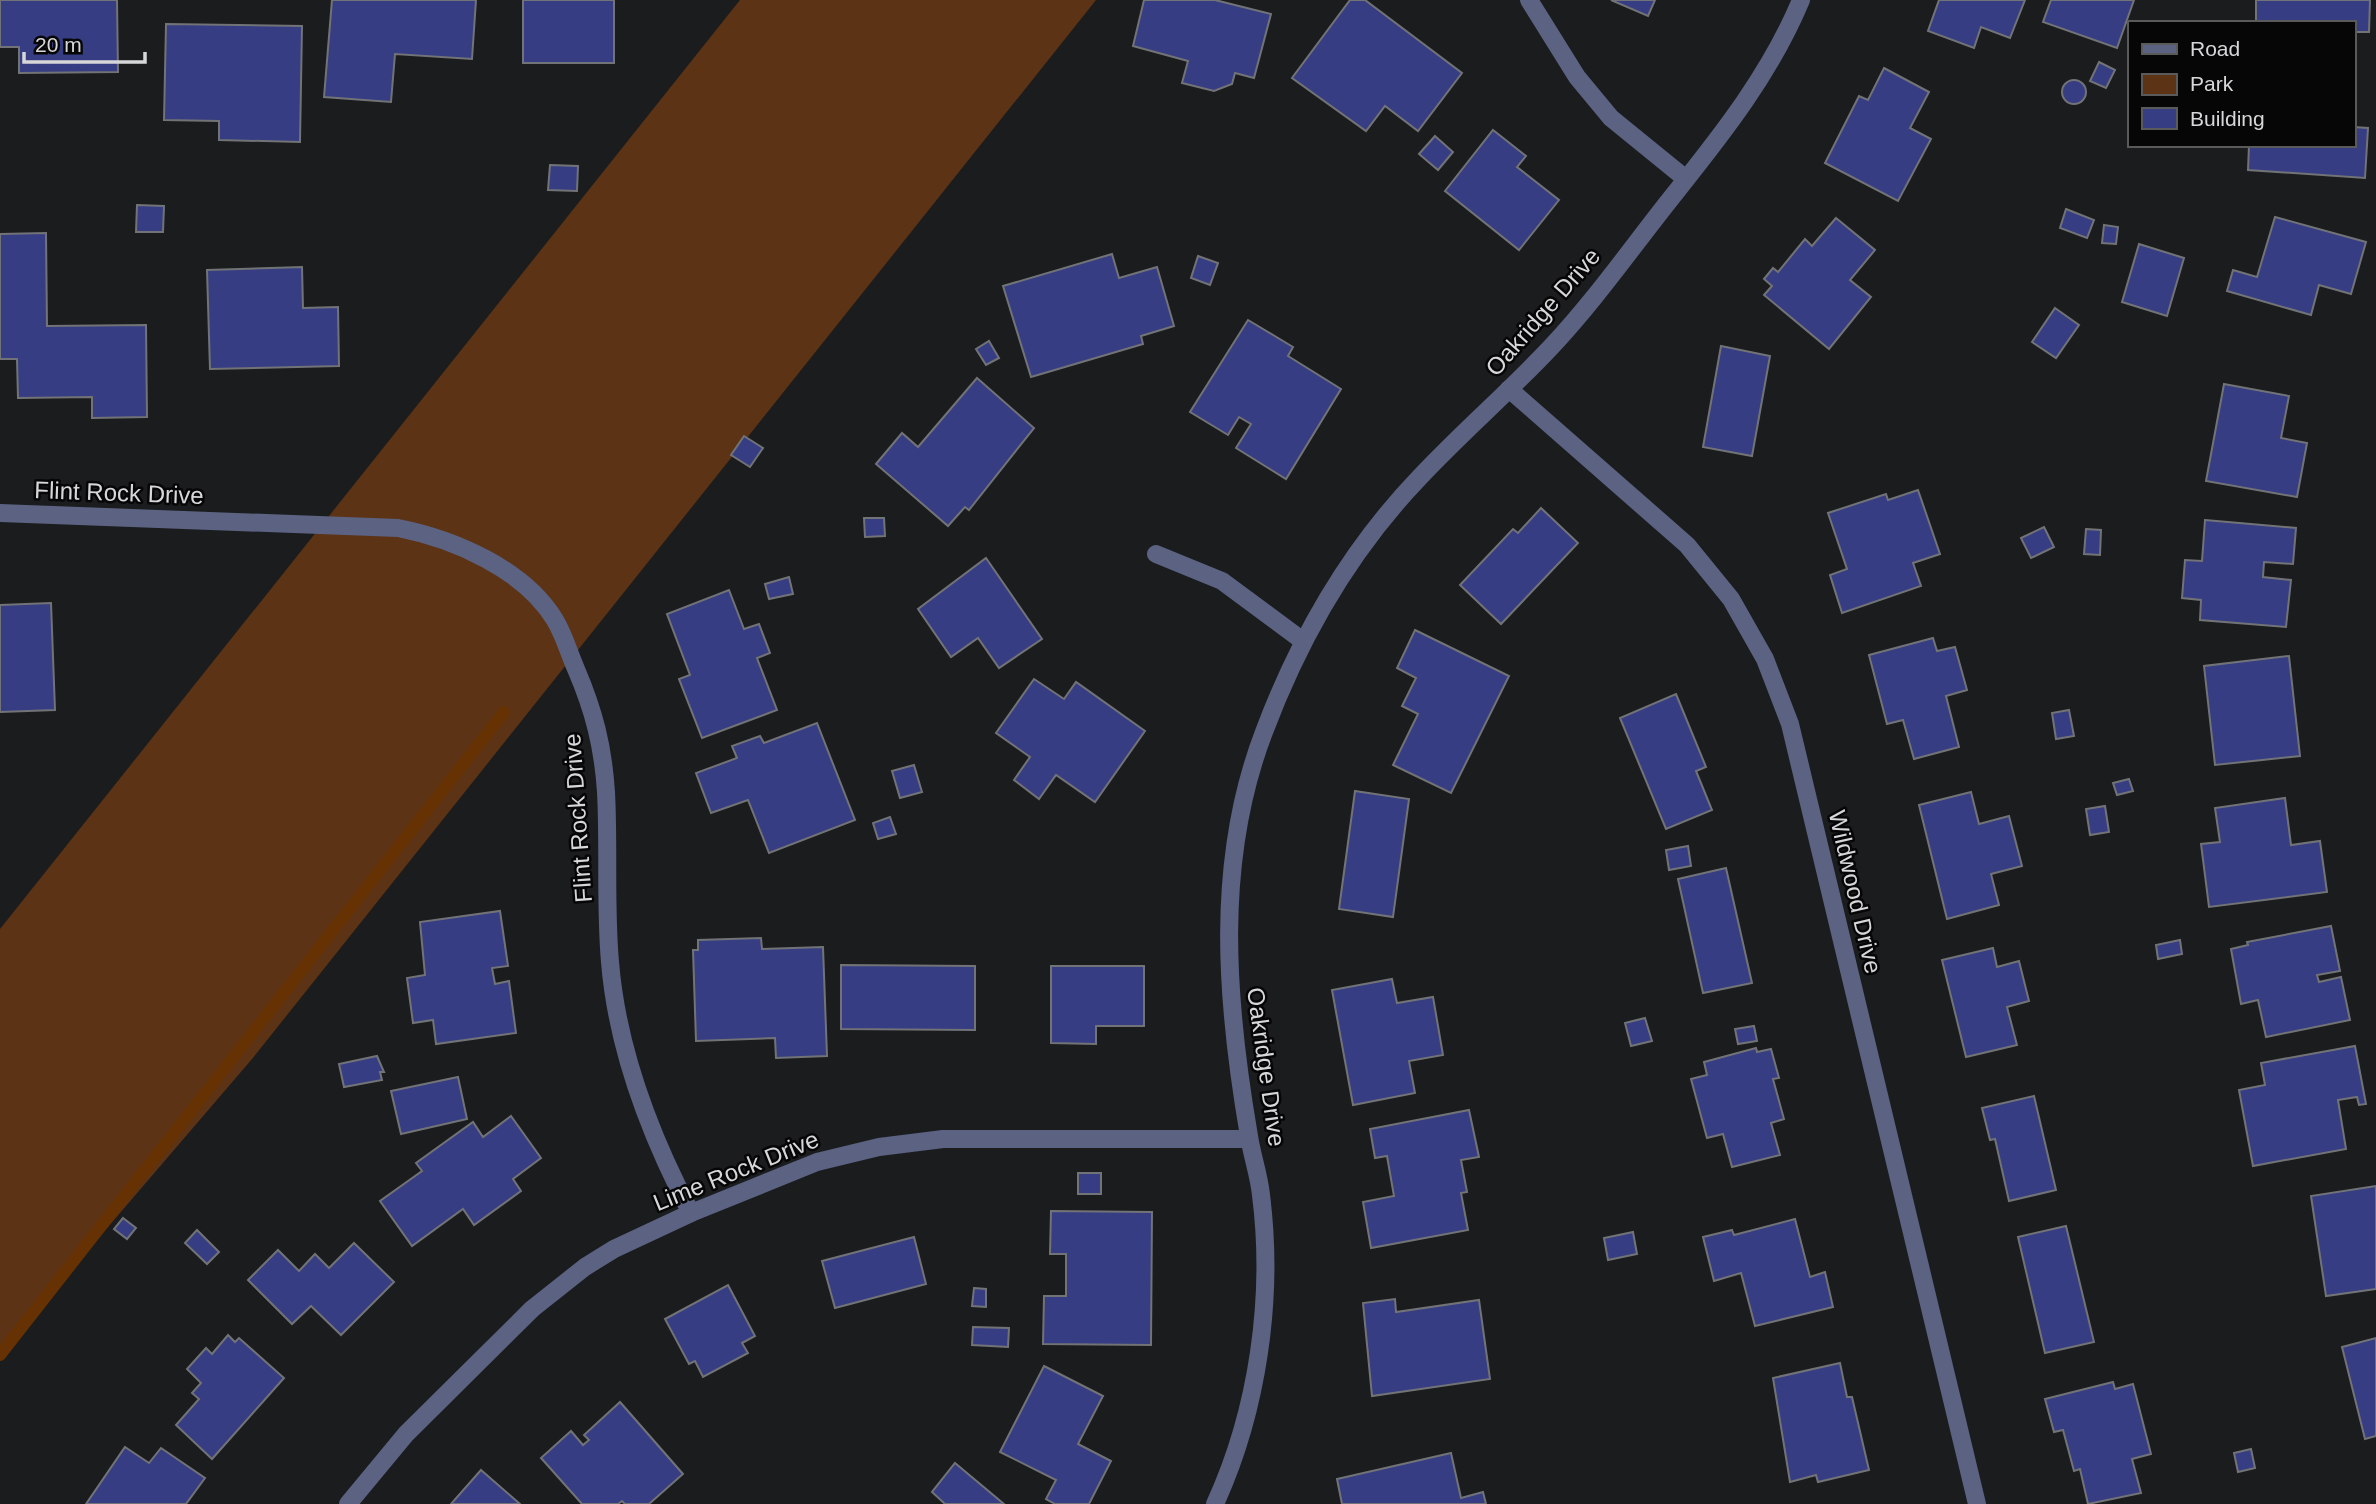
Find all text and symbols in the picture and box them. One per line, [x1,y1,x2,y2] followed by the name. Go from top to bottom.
[24,21,145,65] scale bar
[2128,21,2355,147] legend
[35,33,82,56] text: 20 m
[2190,37,2240,60] text: Road
[2190,72,2234,95] text: Park
[2190,107,2265,130] text: Building
[1480,242,1605,381] street label: Oakridge Drive
[34,476,204,509] street label: Flint Rock Drive
[558,733,597,903] street label: Flint Rock Drive
[1824,808,1887,976] street label: Wildwood Drive
[1242,986,1291,1148] street label: Oakridge Drive
[649,1125,822,1216] street label: Lime Rock Drive

